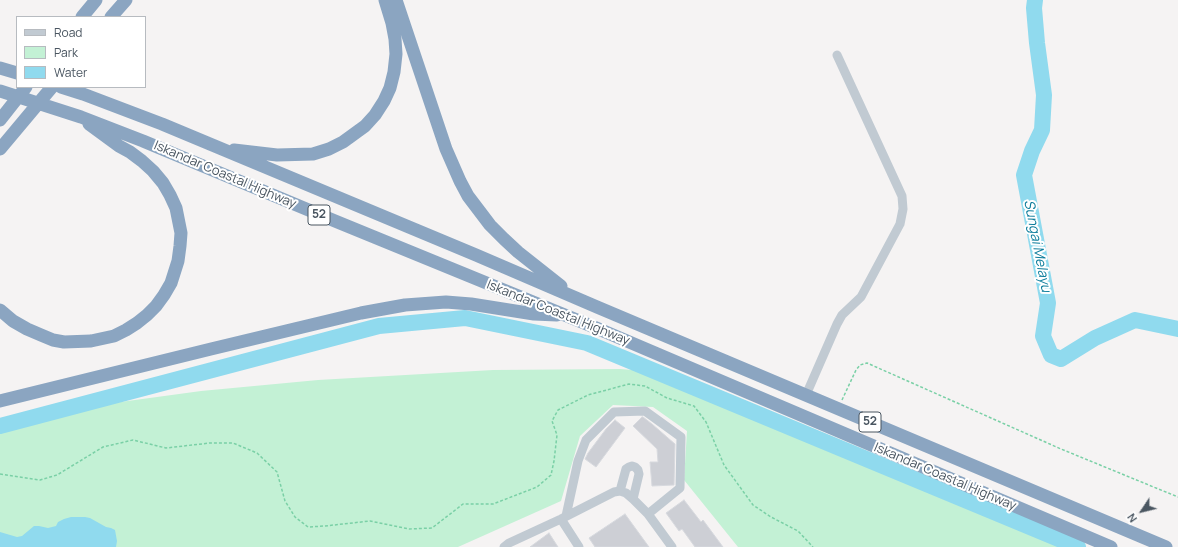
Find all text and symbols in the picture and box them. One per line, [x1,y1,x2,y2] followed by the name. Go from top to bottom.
[16,16,146,88] legend
[54,24,82,41] text: Road
[54,44,78,61] text: Park
[54,64,87,81] text: Water
[151,138,299,212] street label: Iskandar Coastal Highway
[1020,198,1054,294] water label: Sungai Melayu
[308,205,330,225] road number: 52
[484,277,632,349] street label: Iskandar Coastal Highway
[859,412,881,432] road number: 52
[871,440,1019,514] street label: Iskandar Coastal Highway
[1122,491,1162,531] north arrow
[1123,511,1140,526] text: N

